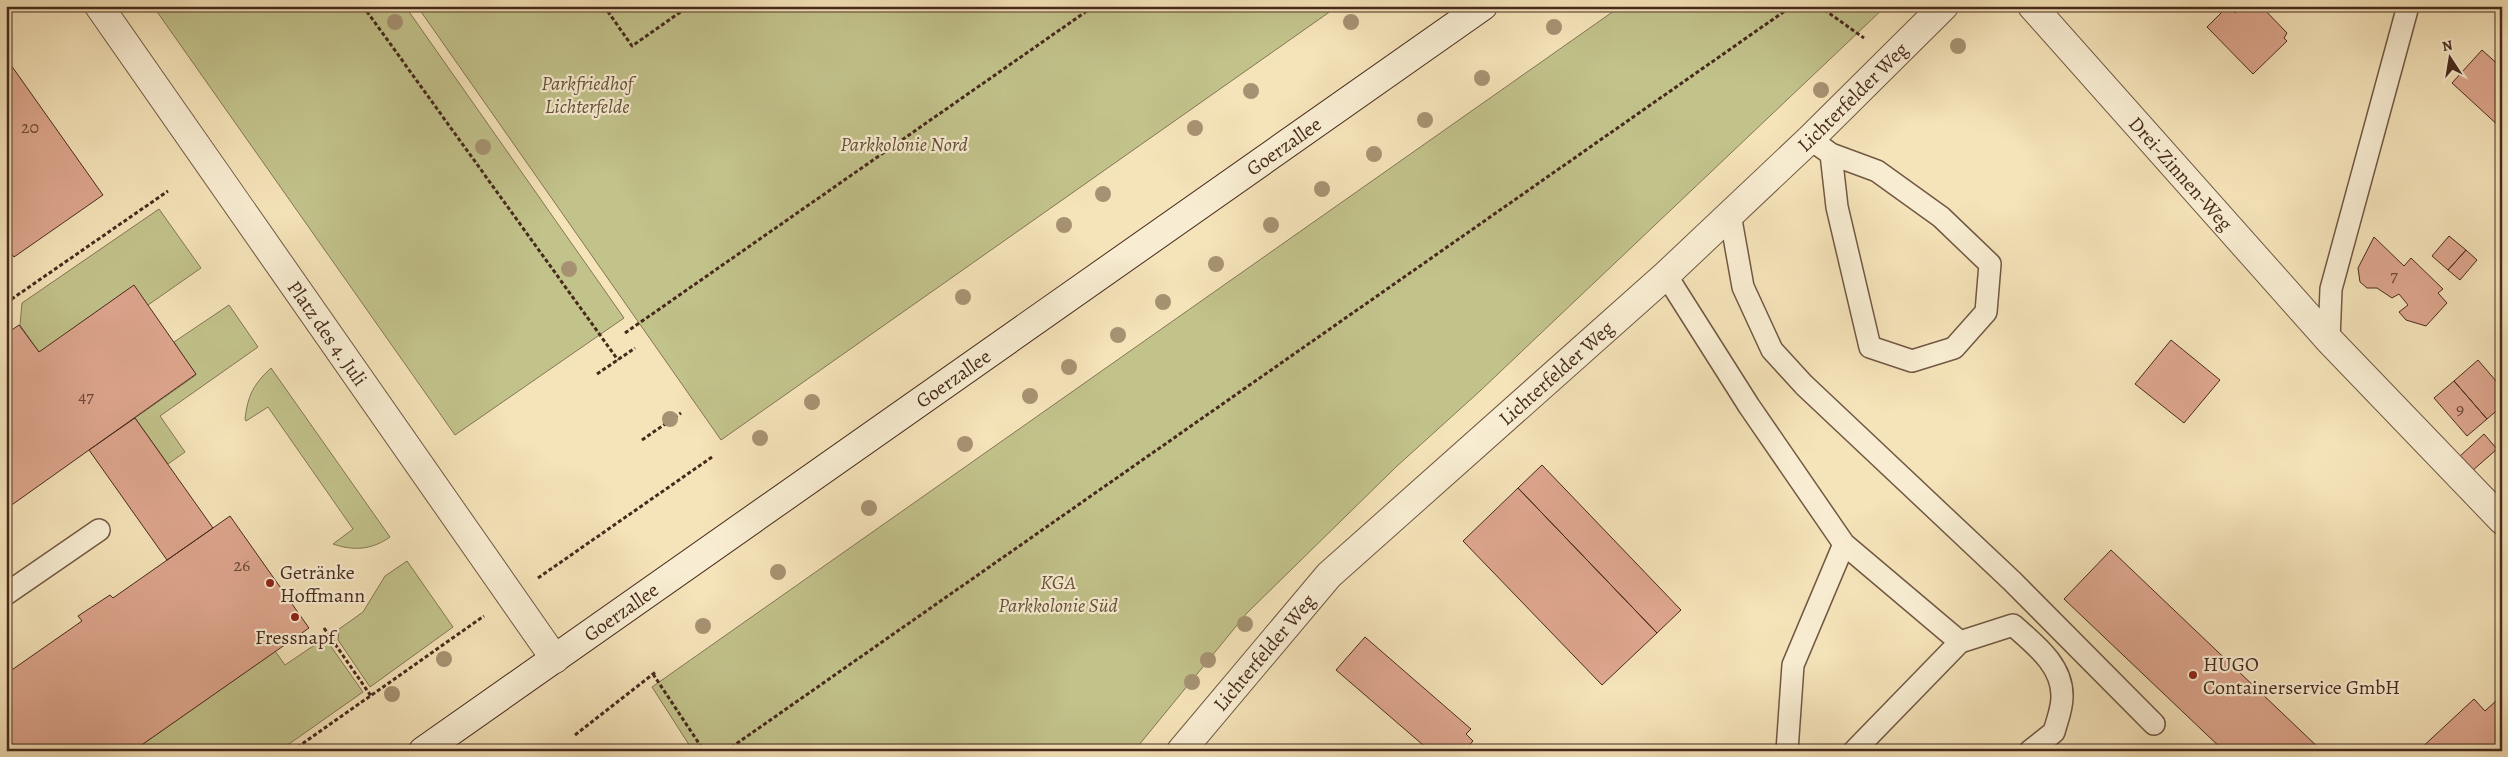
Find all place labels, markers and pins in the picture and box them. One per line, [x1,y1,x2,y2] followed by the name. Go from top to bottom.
[280,559,365,609] place label: Getränke Hoffmann
[264,577,276,589] marker: Getränke Hoffmann
[289,611,301,623] marker: Fressnapf
[255,624,338,651] place label: Fressnapf
[2203,651,2400,701] place label: HUGO Containerservice GmbH
[2187,669,2199,681] marker: HUGO Containerservice GmbH

